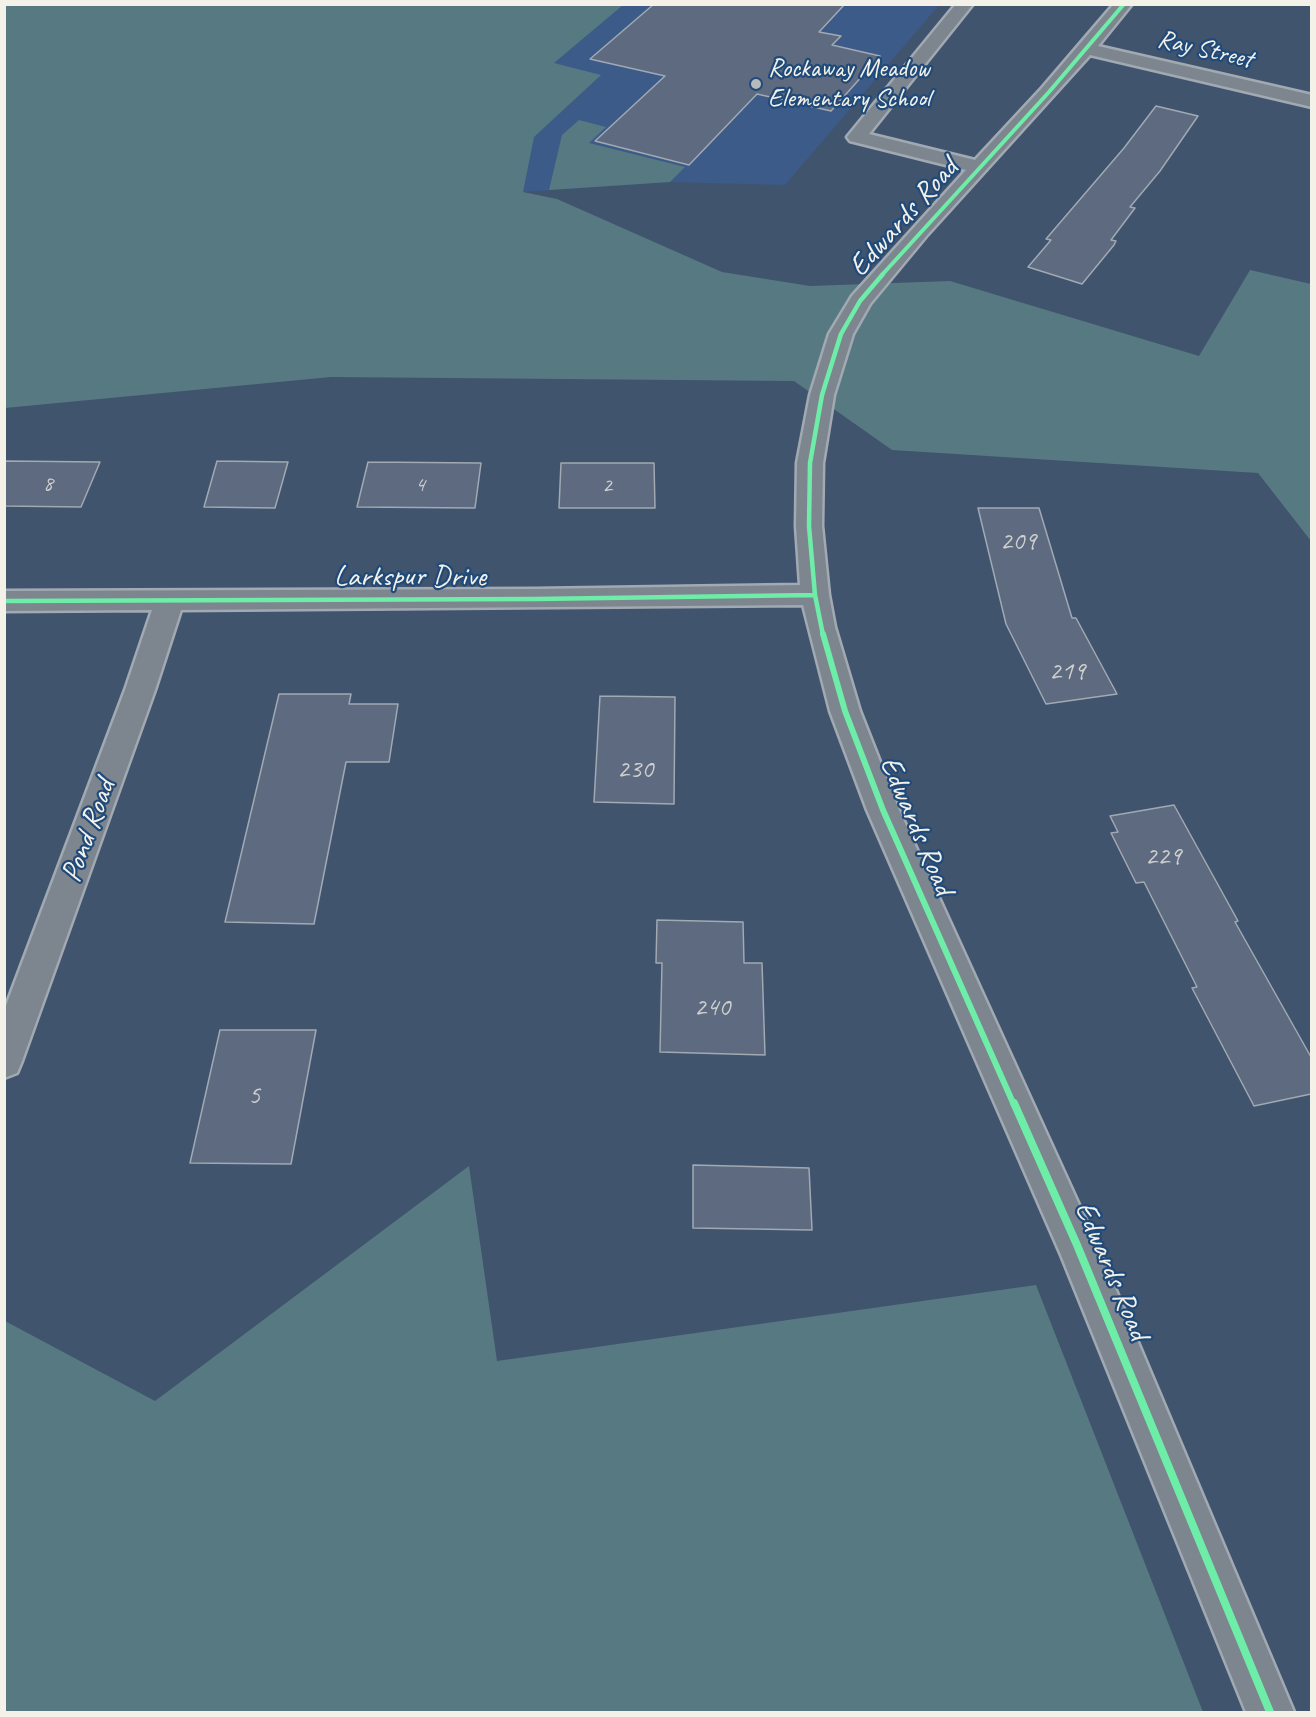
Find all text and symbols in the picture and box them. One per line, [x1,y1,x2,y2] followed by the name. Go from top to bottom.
[1155,24,1255,76] street label: Ray Street
[768,53,930,114] place label: Rockaway Meadow Elementary School
[749,77,763,91] marker: Rockaway Meadow Elementary School
[842,151,966,285] street label: Edwards Road
[43,471,53,497] house number: 8
[415,472,425,498] house number: 4
[602,473,612,499] house number: 2
[1000,526,1036,558] house number: 209
[334,559,486,595] street label: Larkspur Drive
[1049,656,1085,688] house number: 219
[871,752,961,900] street label: Edwards Road
[617,754,653,786] house number: 230
[54,775,124,887] street label: Pond Road
[1145,841,1181,873] house number: 229
[694,992,730,1024] house number: 240
[248,1080,260,1112] house number: 5
[1066,1197,1156,1345] street label: Edwards Road

